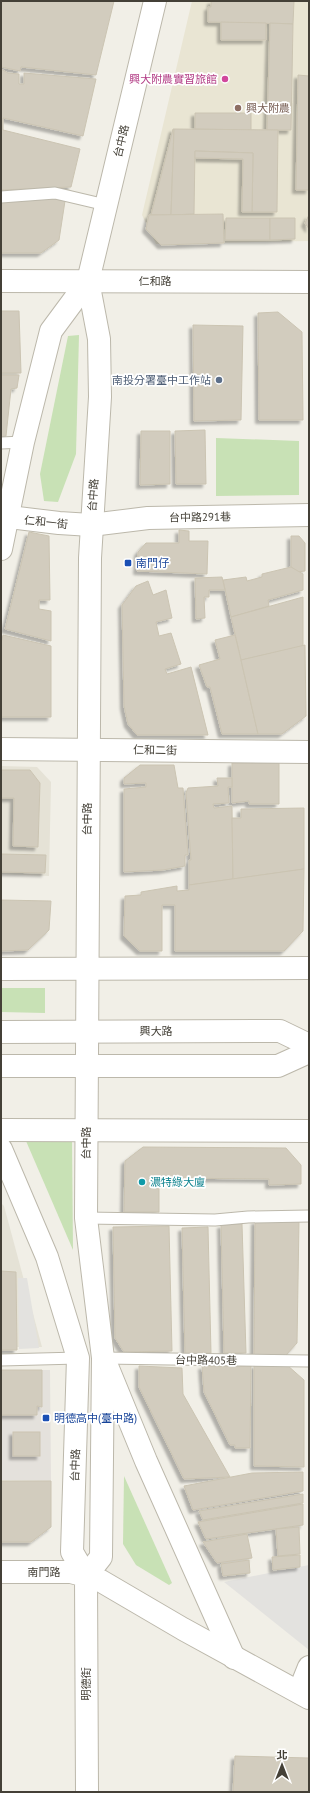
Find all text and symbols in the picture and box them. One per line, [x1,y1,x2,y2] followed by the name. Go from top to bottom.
[129,72,217,86] place label: 興大附農實習旅館
[220,74,230,84] marker: 興大附農實習旅館
[246,101,290,115] place label: 興大附農
[233,103,243,113] marker: 興大附農
[110,123,132,159] street label: 台中路
[139,274,172,288] street label: 仁和路
[112,373,211,387] place label: 南投分署臺中工作站
[214,375,224,385] marker: 南投分署臺中工作站
[85,478,101,512] street label: 台中路
[169,509,231,525] street label: 台中路291巷
[23,513,69,531] street label: 仁和一街
[136,556,169,570] place label: 南門仔
[123,558,133,568] marker: 南門仔
[133,743,177,757] street label: 仁和二街
[80,803,94,836] street label: 台中路
[140,1024,173,1038] street label: 興大路
[79,1127,93,1160] street label: 台中路
[150,1175,205,1189] place label: 濃特綠大廈
[137,1177,147,1187] marker: 濃特綠大廈
[175,1352,237,1368] street label: 台中路405巷
[54,1411,137,1425] place label: 明德高中(臺中路)
[41,1413,51,1423] marker: 明德高中(臺中路)
[67,1448,83,1482] street label: 台中路
[28,1565,61,1579] street label: 南門路
[79,1668,93,1701] street label: 明德街
[262,1745,302,1785] north arrow
[277,1748,288,1762] text: 北

